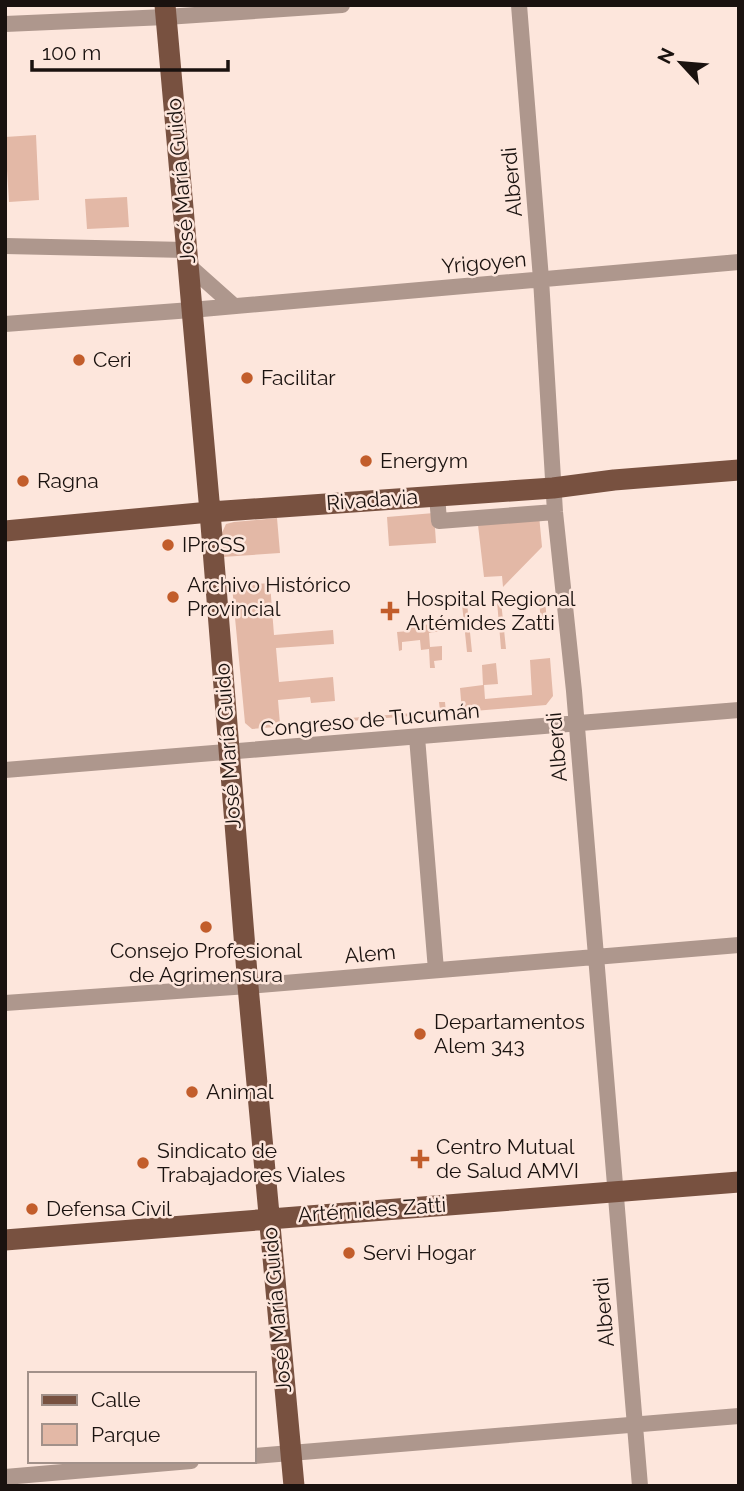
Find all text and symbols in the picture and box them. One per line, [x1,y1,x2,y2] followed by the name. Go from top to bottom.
[32,28,228,72] scale bar
[646,28,716,98] north arrow
[42,40,101,65] text: 100 m
[653,44,679,67] text: N
[161,97,200,265] street label: José María Guido
[496,146,527,218] street label: Alberdi
[441,246,527,279] street label: Yrigoyen
[93,347,132,372] place label: Ceri
[71,352,87,368] marker: Ceri
[261,365,336,390] place label: Facilitar
[239,370,255,386] marker: Facilitar
[380,448,468,473] place label: Energym
[358,453,374,469] marker: Energym
[37,468,99,493] place label: Ragna
[15,473,31,489] marker: Ragna
[325,484,419,515] street label: Rivadavia
[182,532,245,557] place label: IProSS
[160,537,176,553] marker: IProSS
[187,572,351,621] place label: Archivo Histórico Provincial
[406,586,576,635] place label: Hospital Regional Artémides Zatti
[165,589,181,605] marker: Archivo Histórico Provincial
[380,601,400,621] marker: Hospital Regional Artémides Zatti
[209,662,246,830] street label: José María Guido
[259,697,481,742] street label: Congreso de Tucumán
[541,711,572,783] street label: Alberdi
[198,919,214,935] marker: Consejo Profesional de Agrimensura
[110,938,302,987] place label: Consejo Profesional de Agrimensura
[343,939,397,968] street label: Alem
[434,1009,585,1058] place label: Departamentos Alem 343
[412,1026,428,1042] marker: Departamentos Alem 343
[206,1079,274,1104] place label: Animal
[184,1084,200,1100] marker: Animal
[436,1134,579,1183] place label: Centro Mutual de Salud AMVI
[157,1138,345,1187] place label: Sindicato de Trabajadores Viales
[410,1149,430,1169] marker: Centro Mutual de Salud AMVI
[135,1155,151,1171] marker: Sindicato de Trabajadores Viales
[297,1192,447,1227] street label: Artémides Zatti
[46,1196,172,1221] place label: Defensa Civil
[24,1201,40,1217] marker: Defensa Civil
[257,1226,296,1394] street label: José María Guido
[363,1240,477,1265] place label: Servi Hogar
[341,1245,357,1261] marker: Servi Hogar
[588,1276,619,1348] street label: Alberdi
[28,1372,256,1463] legend
[91,1387,141,1412] text: Calle
[91,1422,160,1447] text: Parque

